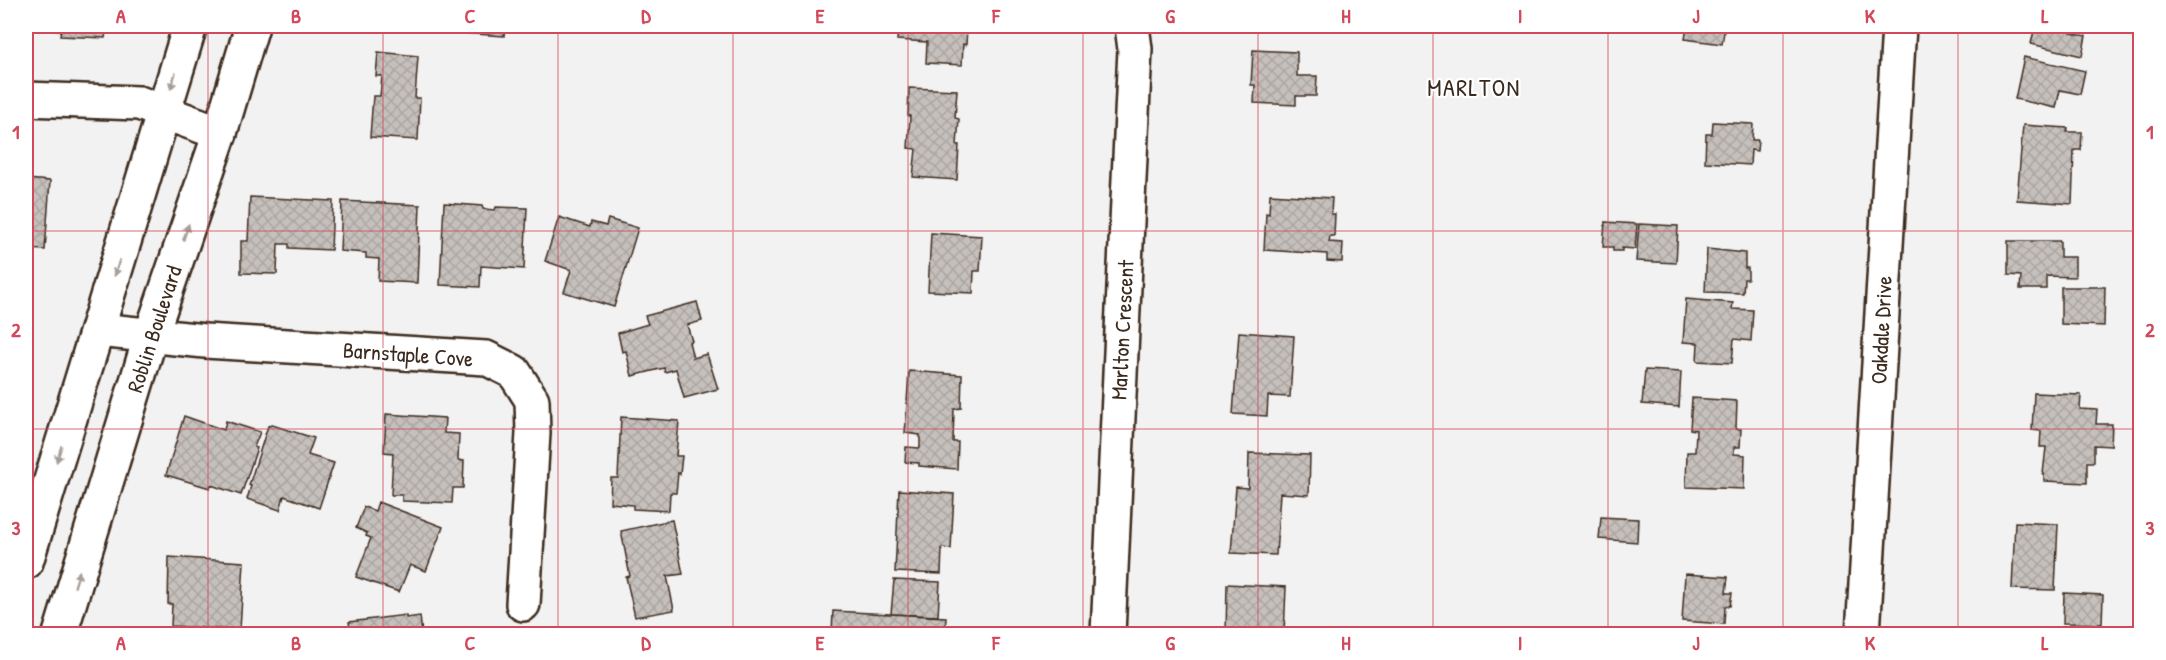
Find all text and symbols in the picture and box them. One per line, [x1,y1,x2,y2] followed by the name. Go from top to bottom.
[116,2,126,29] text: A
[291,2,301,29] text: B
[465,2,476,29] text: C
[641,2,651,29] text: D
[816,2,825,29] text: E
[991,2,1001,29] text: F
[1165,2,1175,29] text: G
[1341,2,1351,29] text: H
[1518,2,1522,29] text: I
[1692,2,1700,29] text: J
[1865,2,1876,29] text: K
[2041,2,2049,29] text: L
[1427,71,1521,103] district label: MARLTON
[168,73,177,91] one-way arrow
[12,118,20,145] text: 1
[2146,118,2154,145] text: 1
[181,223,191,241] one-way arrow
[112,259,121,277] one-way arrow
[1103,259,1141,401] street label: Marlton Crescent
[119,261,189,396] street label: Roblin Boulevard
[1863,275,1899,385] street label: Oakdale Drive
[11,316,21,343] text: 2
[2145,316,2155,343] text: 2
[342,334,474,374] street label: Barnstaple Cove
[54,445,63,463] one-way arrow
[12,514,21,541] text: 3
[2146,514,2155,541] text: 3
[73,570,82,588] one-way arrow
[116,629,126,656] text: A
[291,629,301,656] text: B
[465,629,476,656] text: C
[641,629,651,656] text: D
[816,629,825,656] text: E
[991,629,1001,656] text: F
[1165,629,1175,656] text: G
[1341,629,1351,656] text: H
[1518,629,1522,656] text: I
[1692,629,1700,656] text: J
[1865,629,1876,656] text: K
[2041,629,2049,656] text: L

